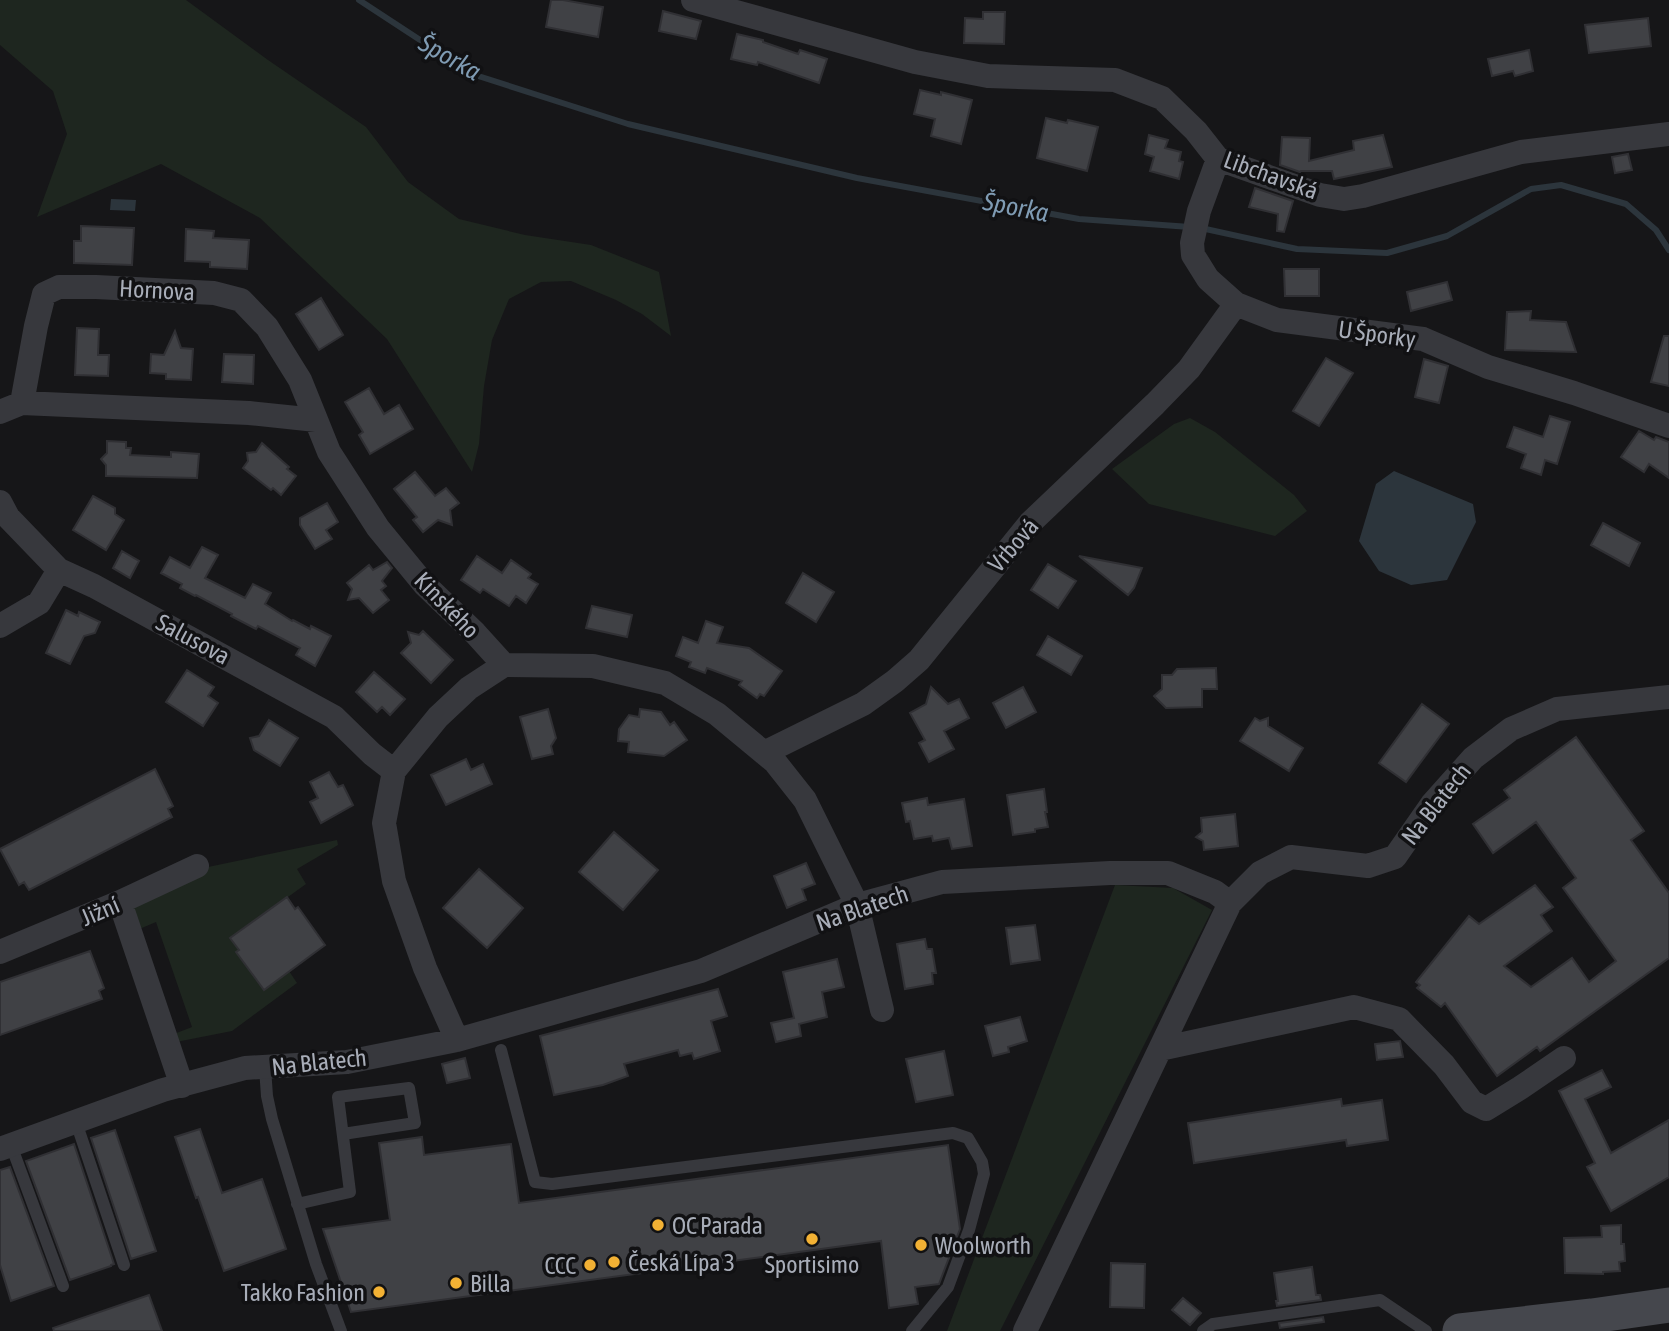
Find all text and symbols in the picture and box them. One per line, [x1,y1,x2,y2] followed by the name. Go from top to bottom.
[413,27,486,87] water label: Šporka
[1220,146,1322,204] street label: Libchavská
[980,186,1051,228] water label: Šporka
[118,275,196,305] street label: Hornova
[1337,315,1417,353] street label: U Šporky
[982,513,1044,577] street label: Vrbová
[409,566,485,644] street label: Kinského
[152,608,234,670] street label: Salusova
[1396,758,1476,850] street label: Na Blatech
[812,880,912,936] street label: Na Blatech
[77,891,123,931] street label: Jižní
[270,1044,368,1080] street label: Na Blatech
[672,1212,763,1239] place label: OC Parada
[650,1217,666,1233] marker: OC Parada
[804,1231,820,1247] marker: Sportisimo
[935,1232,1031,1259] place label: Woolworth
[913,1237,929,1253] marker: Woolworth
[628,1249,735,1276] place label: Česká Lípa 3
[765,1251,859,1278] place label: Sportisimo
[545,1252,576,1279] place label: CCC
[606,1254,622,1270] marker: Česká Lípa 3
[582,1257,598,1273] marker: CCC
[470,1270,511,1297] place label: Billa
[448,1275,464,1291] marker: Billa
[241,1279,365,1306] place label: Takko Fashion
[371,1284,387,1300] marker: Takko Fashion

